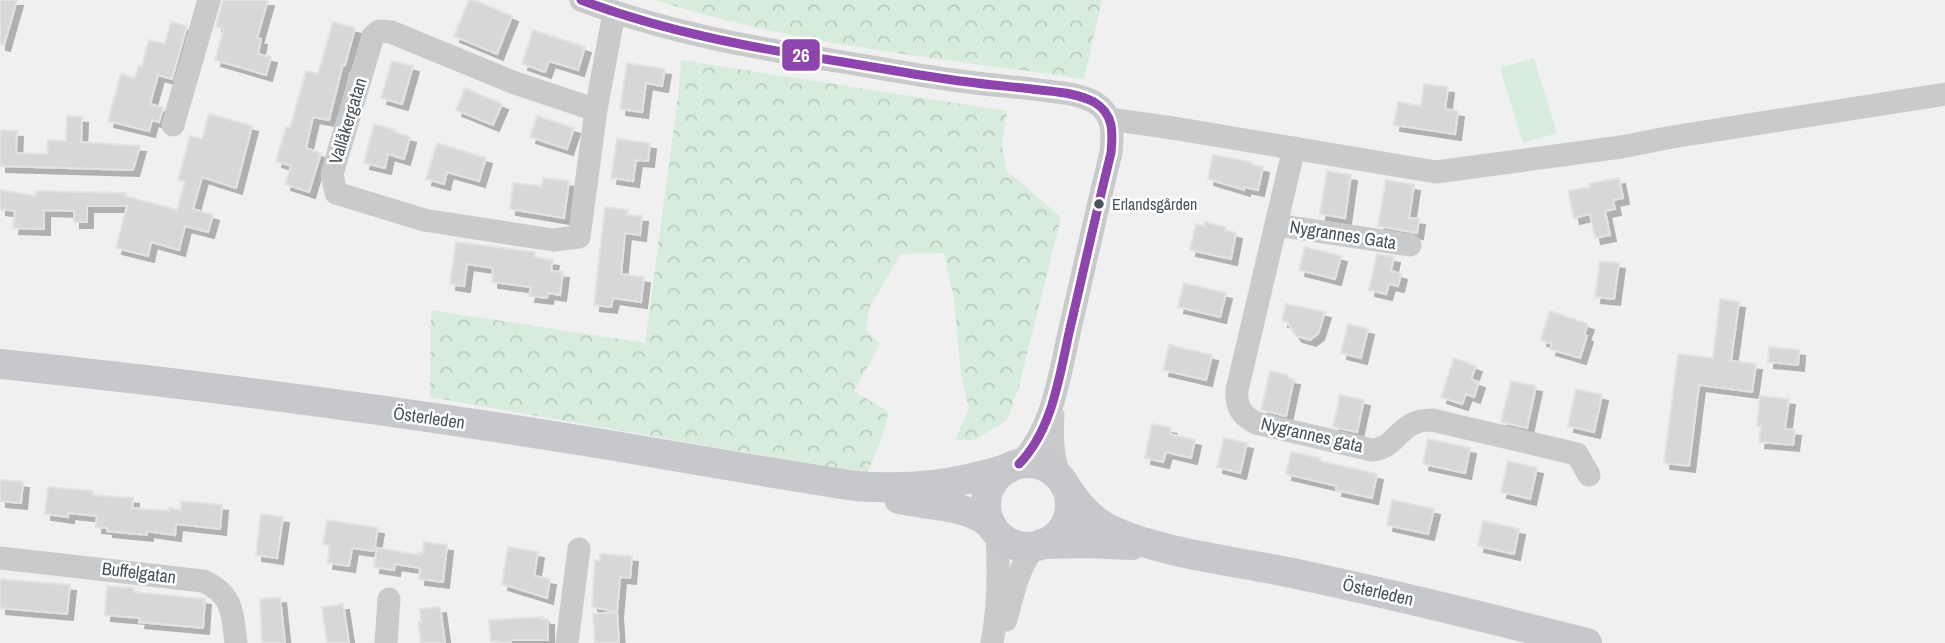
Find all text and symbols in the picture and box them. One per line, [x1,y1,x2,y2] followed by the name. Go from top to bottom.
[781,38,821,72] line badge: 26
[792,42,810,68] text: 26
[323,75,373,167] street label: Vallåkergatan
[1112,193,1197,215] place label: Erlandsgården
[1092,197,1106,211] marker: Erlandsgården
[1288,214,1398,255] street label: Nygrannes Gata
[392,400,467,435] street label: Österleden
[1259,411,1366,458] street label: Nygrannes gata
[101,556,178,589] street label: Buffelgatan
[1340,571,1416,612] street label: Österleden

